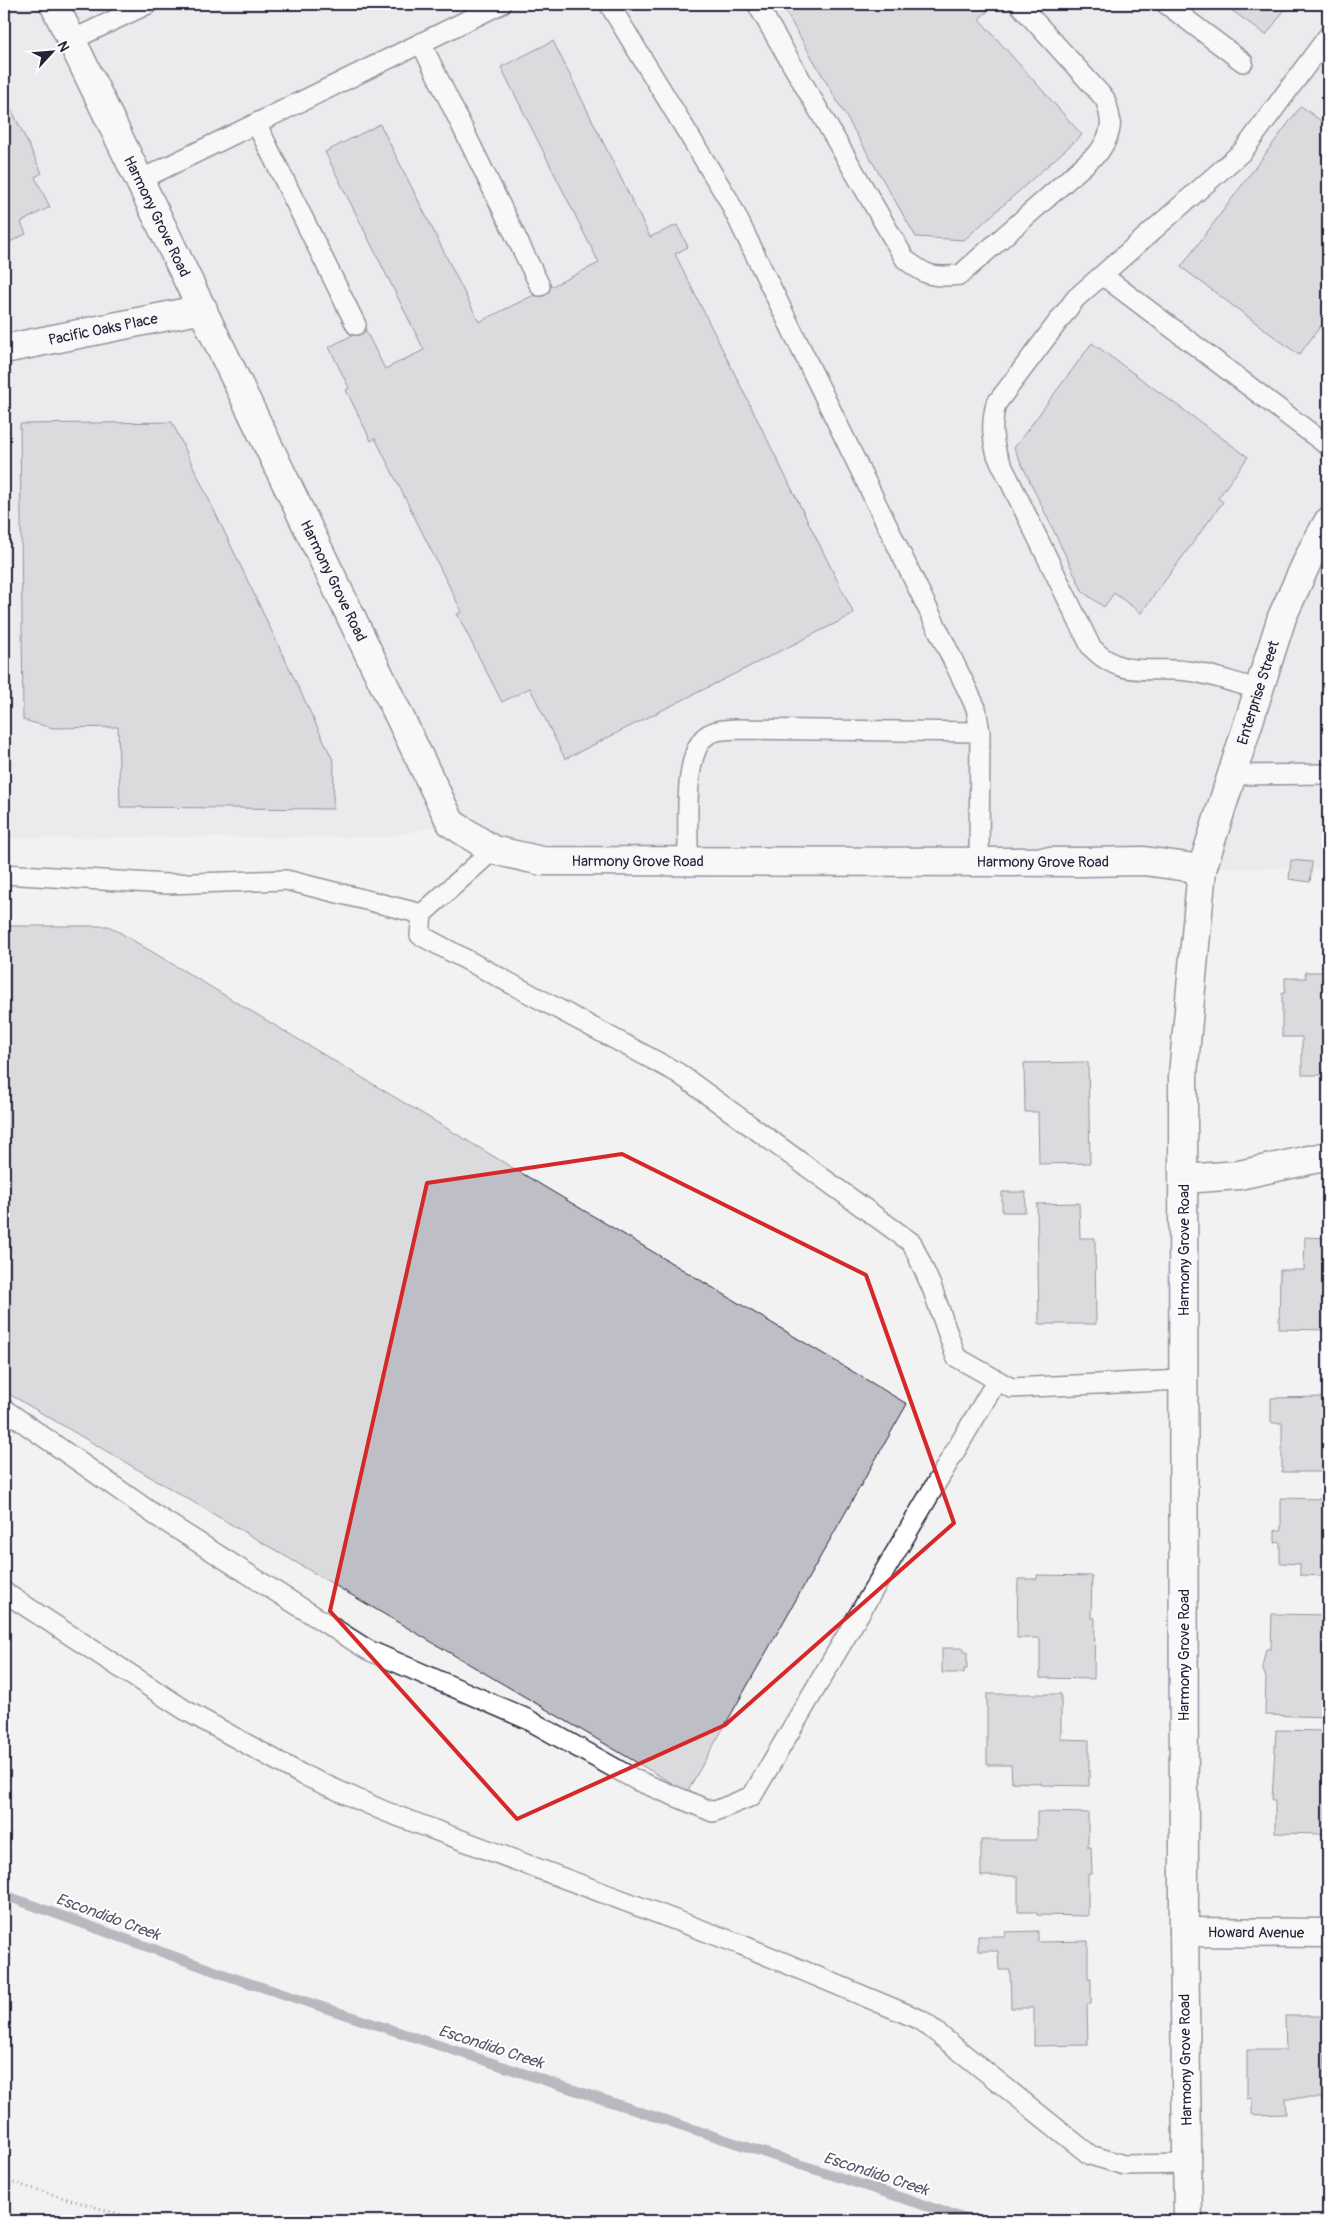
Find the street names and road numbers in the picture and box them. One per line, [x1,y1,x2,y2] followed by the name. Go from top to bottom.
[119,153,194,280] street label: Harmony Grove Road
[47,309,160,349] street label: Pacific Oaks Place
[296,517,371,645] street label: Harmony Grove Road
[1233,637,1284,747] street label: Enterprise Street
[571,852,704,871] street label: Harmony Grove Road
[976,852,1109,872] street label: Harmony Grove Road
[1175,1184,1194,1316] street label: Harmony Grove Road
[1175,1589,1194,1721] street label: Harmony Grove Road
[1208,1923,1305,1942] street label: Howard Avenue
[1175,1994,1197,2126] street label: Harmony Grove Road

